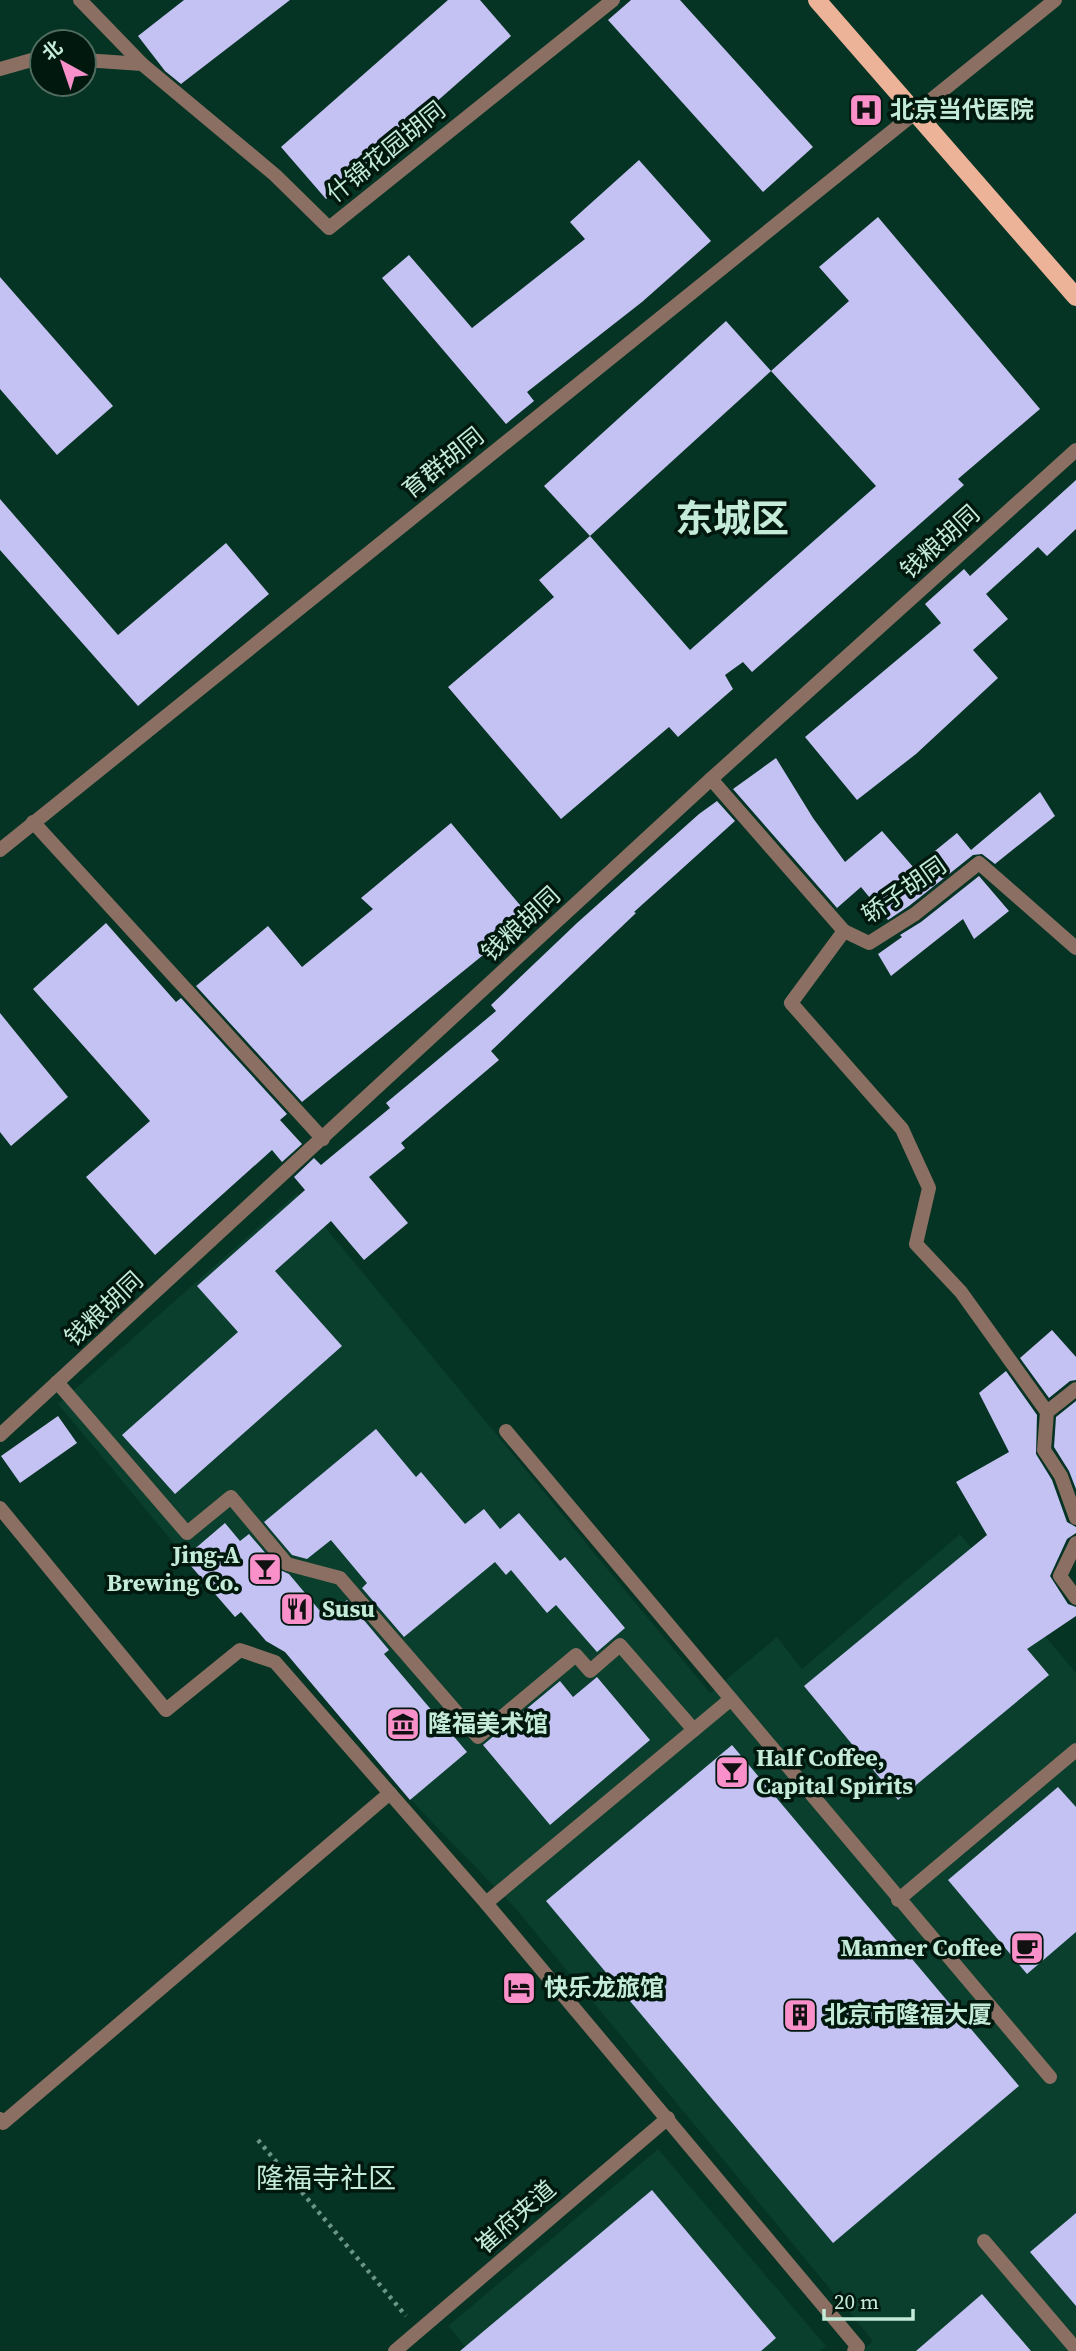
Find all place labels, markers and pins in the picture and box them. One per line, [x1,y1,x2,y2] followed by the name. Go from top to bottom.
[847,91,885,129] hospital icon: 北京当代医院
[890,93,1034,126] place label: 北京当代医院
[107,1538,240,1599] place label: Jing-A Brewing Co.
[246,1550,284,1588] bar icon: Jing-A Brewing Co.
[278,1590,316,1628] restaurant icon: Susu
[322,1592,375,1625] place label: Susu
[384,1705,422,1743] museum icon: 隆福美术馆
[428,1707,548,1740] place label: 隆福美术馆
[756,1741,913,1802] place label: Half Coffee, Capital Spirits
[713,1753,751,1791] bar icon: Half Coffee, Capital Spirits
[1008,1929,1046,1967] cafe icon: Manner Coffee
[840,1931,1002,1964] place label: Manner Coffee
[500,1969,538,2007] hotel icon: 快乐龙旅馆
[544,1971,664,2004] place label: 快乐龙旅馆
[781,1996,819,2034] building icon: 北京市隆福大厦
[824,1998,992,2031] place label: 北京市隆福大厦

